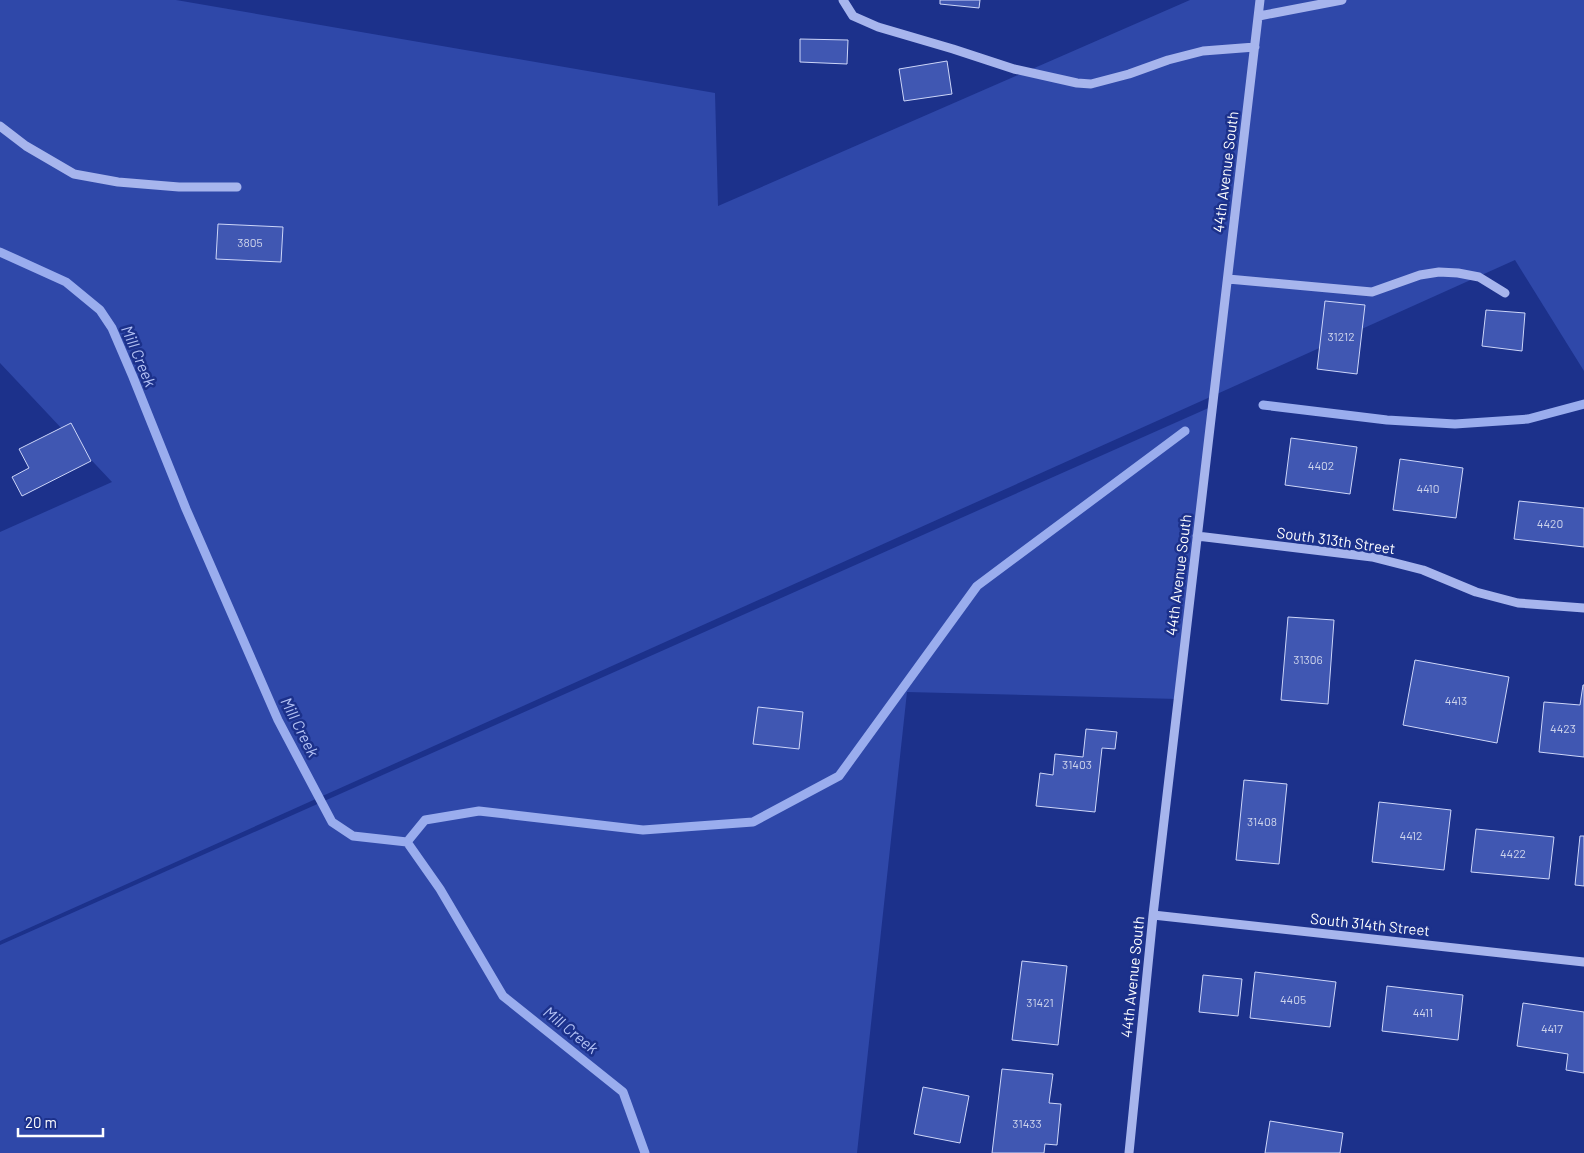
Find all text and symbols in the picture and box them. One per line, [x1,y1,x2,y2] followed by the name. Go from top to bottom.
[1209,110,1241,234] street label: 44th Avenue South
[237,235,263,249] house number: 3805
[118,322,161,389] water label: Mill Creek
[1327,329,1355,343] house number: 31212
[1308,458,1334,472] house number: 4402
[1416,481,1440,495] house number: 4410
[1162,513,1194,637] street label: 44th Avenue South
[1537,516,1563,530] house number: 4420
[1276,523,1397,557] street label: South 313th Street
[1293,652,1323,666] house number: 31306
[1445,693,1467,707] house number: 4413
[277,694,324,760] water label: Mill Creek
[1550,721,1576,735] house number: 4423
[1062,757,1092,771] house number: 31403
[1247,814,1277,828] house number: 31408
[1400,828,1422,842] house number: 4412
[1500,846,1526,860] house number: 4422
[1309,909,1431,939] street label: South 314th Street
[1117,915,1147,1039] street label: 44th Avenue South
[1280,992,1306,1006] house number: 4405
[1026,995,1054,1009] house number: 31421
[540,1002,603,1057] water label: Mill Creek
[1413,1005,1433,1019] house number: 4411
[1541,1021,1563,1035] house number: 4417
[18,1106,102,1138] scale bar
[25,1113,57,1131] text: 20 m
[1012,1116,1042,1130] house number: 31433

